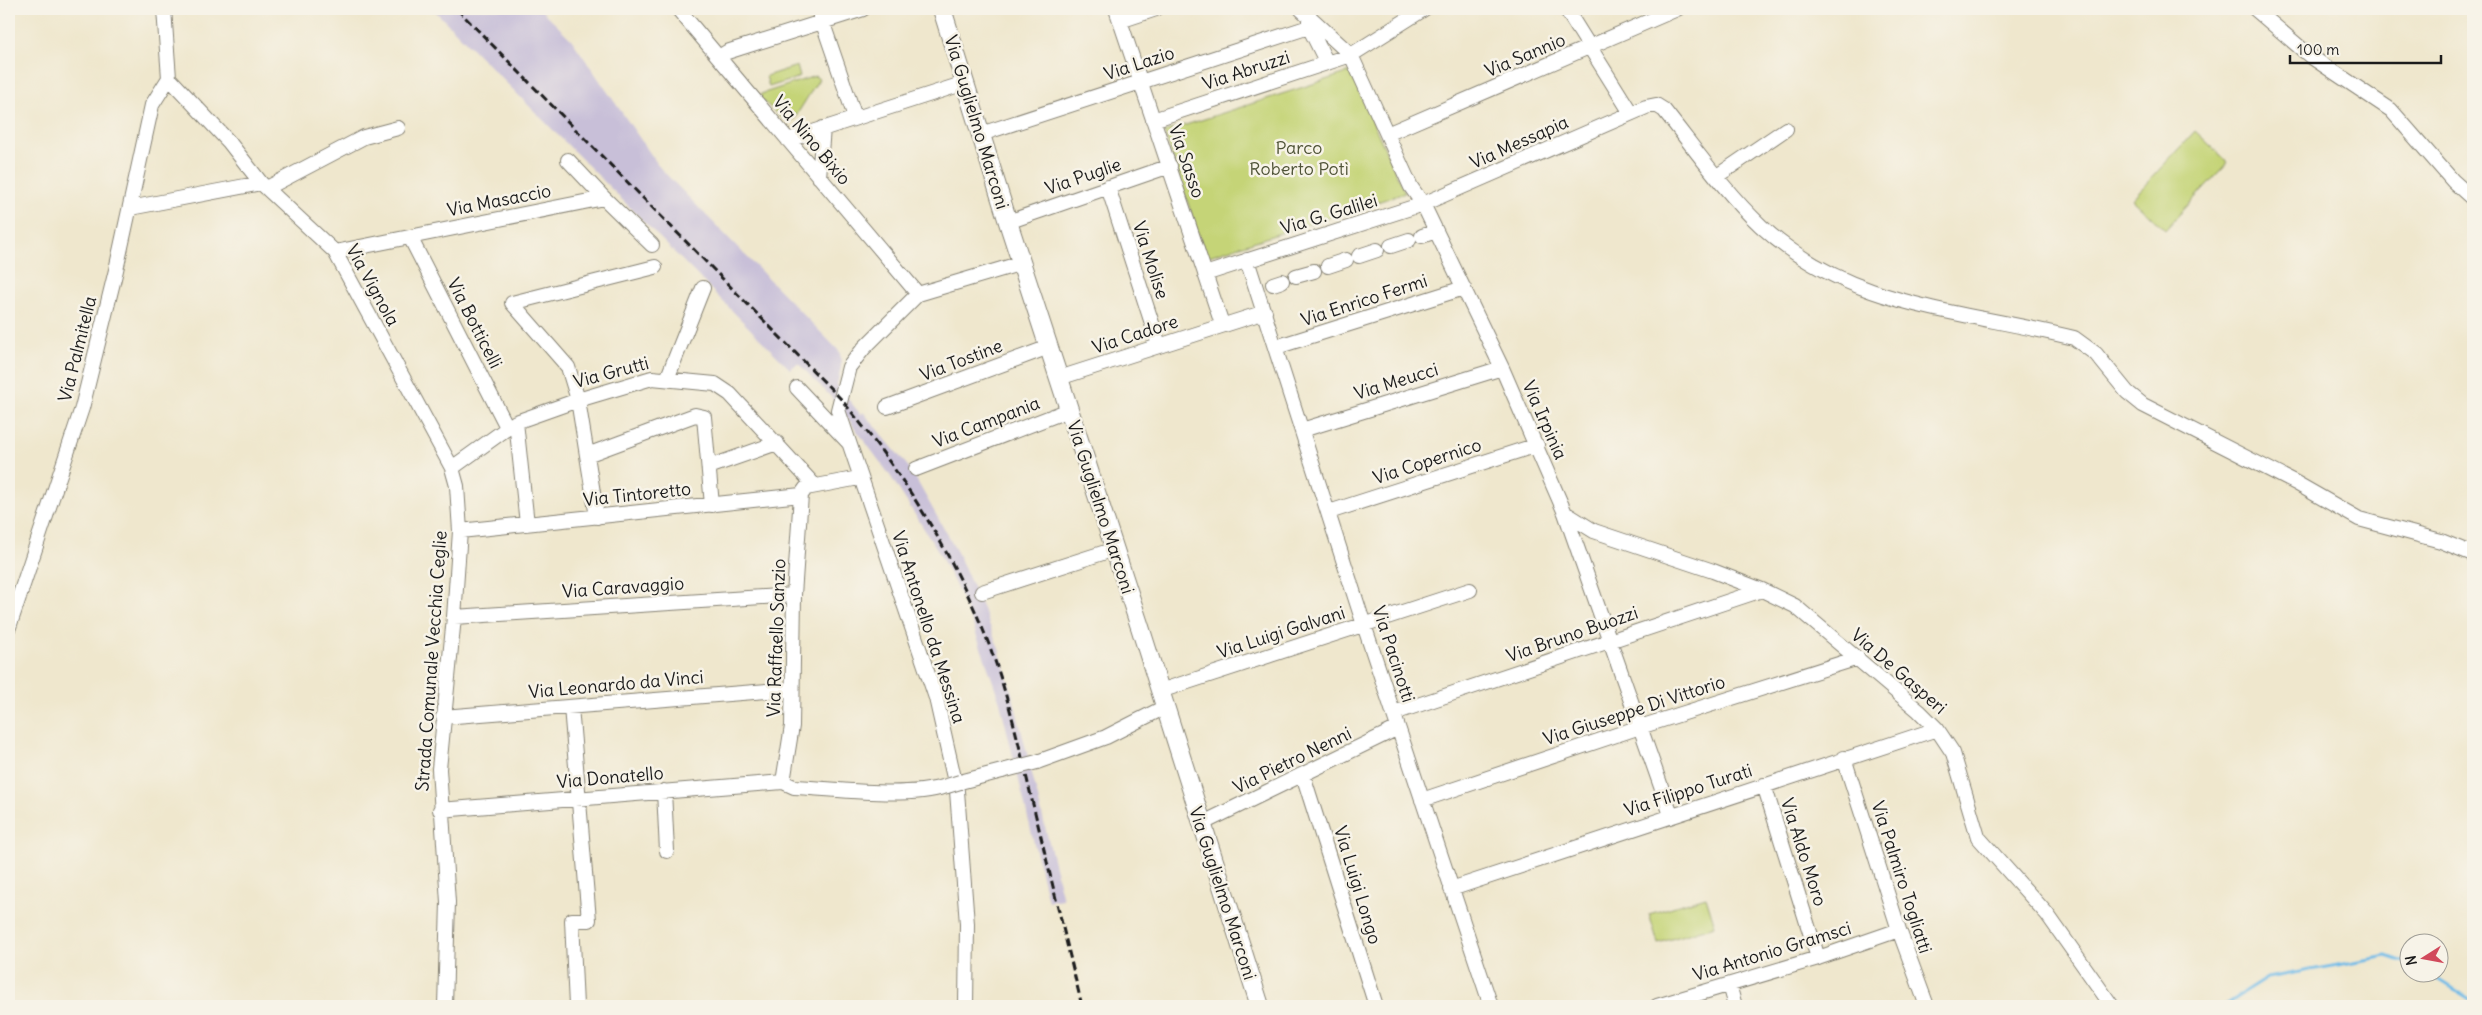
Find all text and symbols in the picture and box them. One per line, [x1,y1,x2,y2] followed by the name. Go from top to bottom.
[1481,28,1569,82] street label: Via Sannio
[940,32,1014,212] street label: Via Guglielmo Marconi
[2290,32,2441,64] scale bar
[2297,40,2339,59] text: 100 m
[1101,41,1177,85] street label: Via Lazio
[1199,45,1293,95] street label: Via Abruzzi
[768,91,856,189] street label: Via Nino Bixio
[1466,110,1572,174] street label: Via Messapia
[1164,121,1210,201] street label: Via Sasso
[1249,136,1349,180] park label: Parco Roberto Potì
[1042,152,1124,200] street label: Via Puglie
[445,179,553,221] street label: Via Masaccio
[1278,188,1380,240] street label: Via G. Galilei
[1128,218,1174,302] street label: Via Molise
[341,240,405,330] street label: Via Vignola
[1298,269,1430,331] street label: Via Enrico Fermi
[442,274,508,372] street label: Via Botticelli
[53,294,101,404] street label: Via Palmitella
[1089,309,1181,359] street label: Via Cadore
[916,334,1006,386] street label: Via Tostine
[571,351,651,393] street label: Via Grutti
[1351,357,1441,405] street label: Via Meucci
[1517,377,1573,463] street label: Via Irpinia
[929,391,1043,453] street label: Via Campania
[1062,417,1140,597] street label: Via Guglielmo Marconi
[1370,433,1484,489] street label: Via Copernico
[582,477,692,511] street label: Via Tintoretto
[887,528,971,726] street label: Via Antonello da Messina
[410,530,452,792] street label: Strada Comunale Vecchia Ceglie
[762,558,790,718] street label: Via Raffaello Sanzio
[561,571,685,603] street label: Via Caravaggio
[1214,601,1348,663] street label: Via Luigi Galvani
[1503,601,1641,667] street label: Via Bruno Buozzi
[1368,603,1420,705] street label: Via Pacinotti
[1846,623,1952,719] street label: Via De Gasperi
[527,665,705,703] street label: Via Leonardo da Vinci
[1540,670,1728,750] street label: Via Giuseppe Di Vittorio
[1229,721,1355,799] street label: Via Pietro Nenni
[1621,758,1755,822] street label: Via Filippo Turati
[556,761,664,793] street label: Via Donatello
[1776,795,1832,909] street label: Via Aldo Moro
[1867,798,1937,956] street label: Via Palmiro Togliatti
[1184,803,1262,983] street label: Via Guglielmo Marconi
[1329,823,1387,947] street label: Via Luigi Longo
[1690,916,1854,986] street label: Via Antonio Gramsci
[2400,932,2450,982] north arrow
[2401,954,2421,967] text: N

